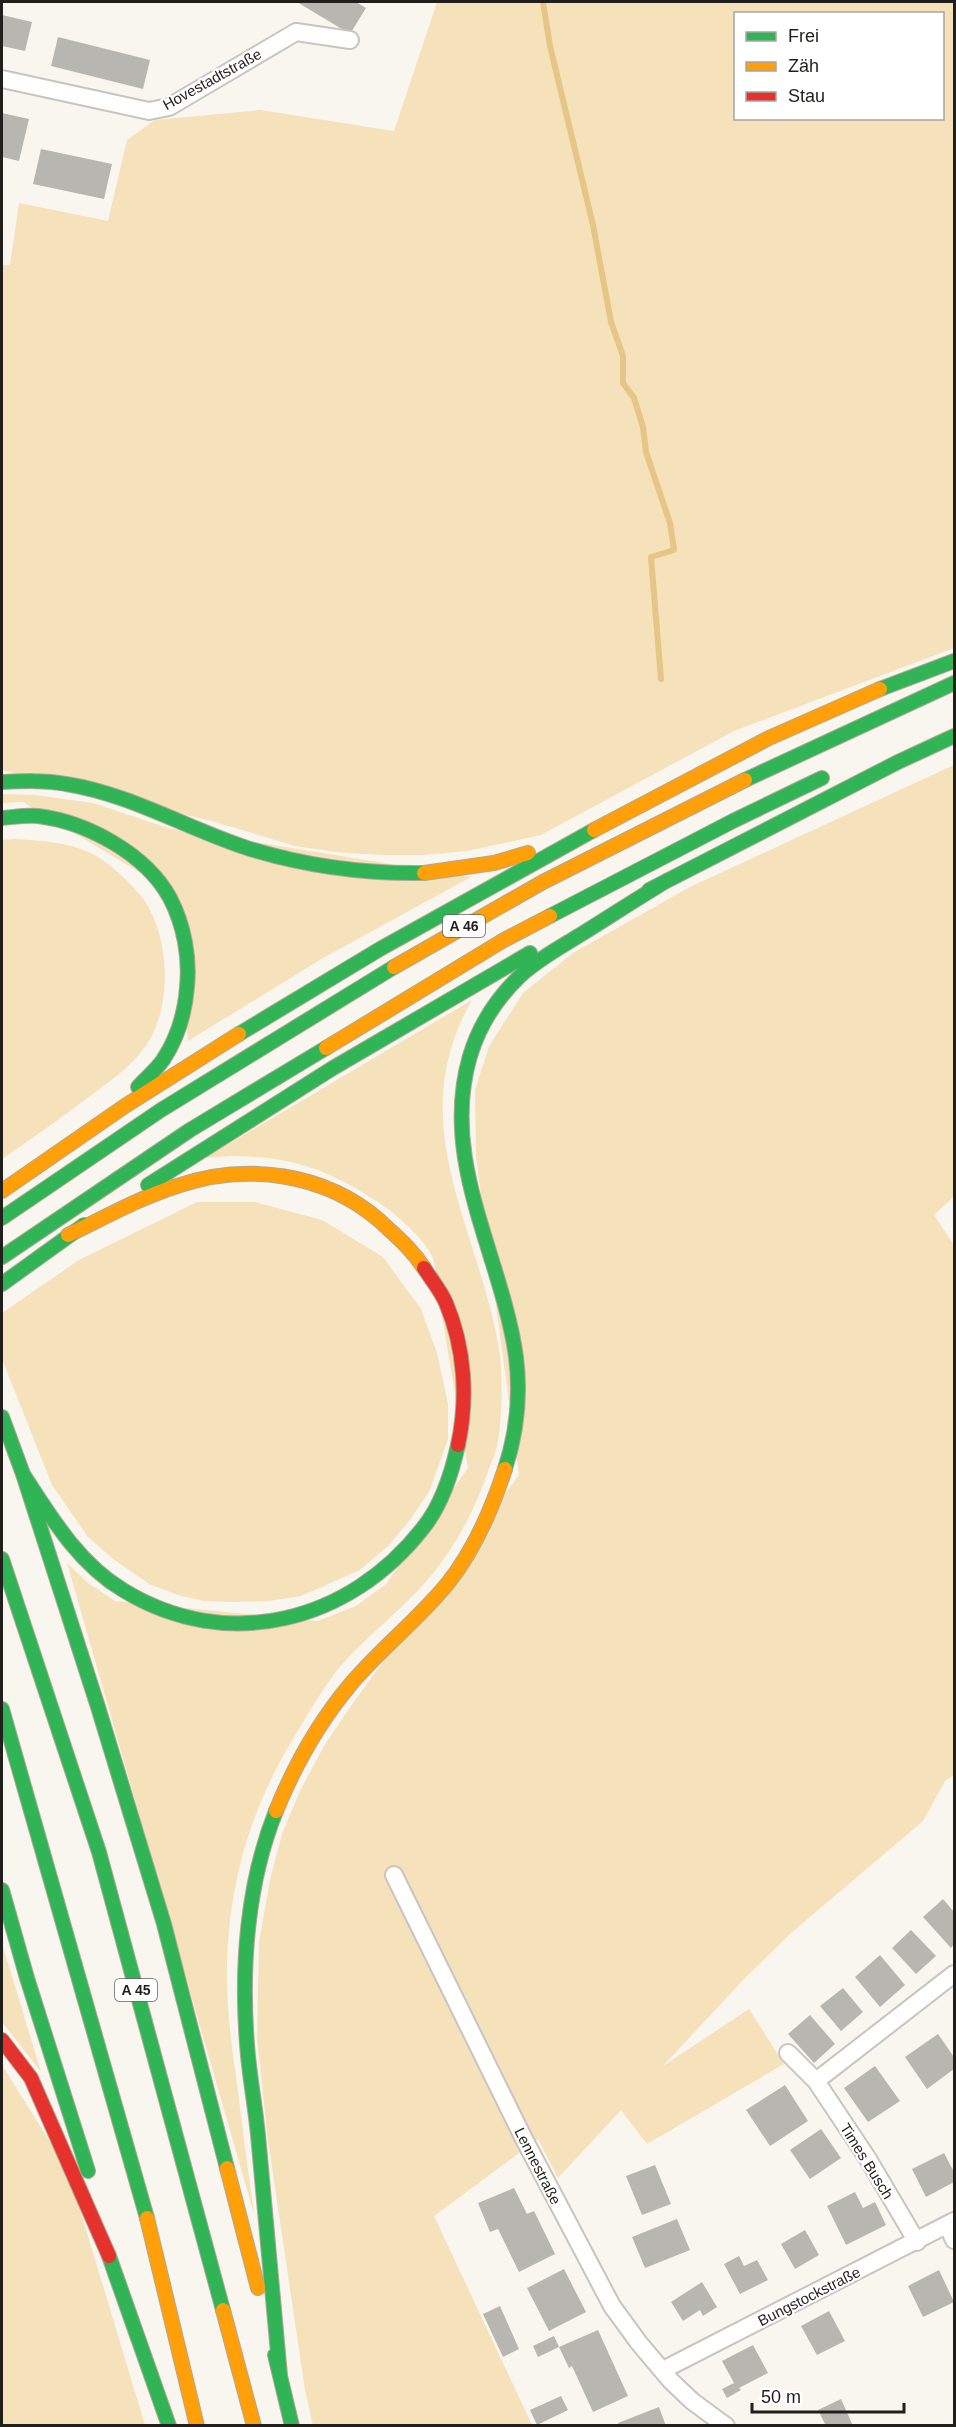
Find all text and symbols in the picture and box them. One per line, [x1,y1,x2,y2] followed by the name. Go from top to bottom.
[734,12,944,120] legend
[788,26,819,46] text: Frei
[160,45,264,113] street label: Hovestadtstraße
[788,56,819,76] text: Zäh
[788,86,825,106] text: Stau
[443,915,485,937] road number: A 46
[115,1979,157,2001] road number: A 45
[837,2120,897,2202] street label: Times Busch
[511,2125,565,2207] street label: Lennestraße
[755,2263,863,2329] street label: Bungstockstraße
[752,2376,904,2414] scale bar
[761,2387,801,2407] text: 50 m

